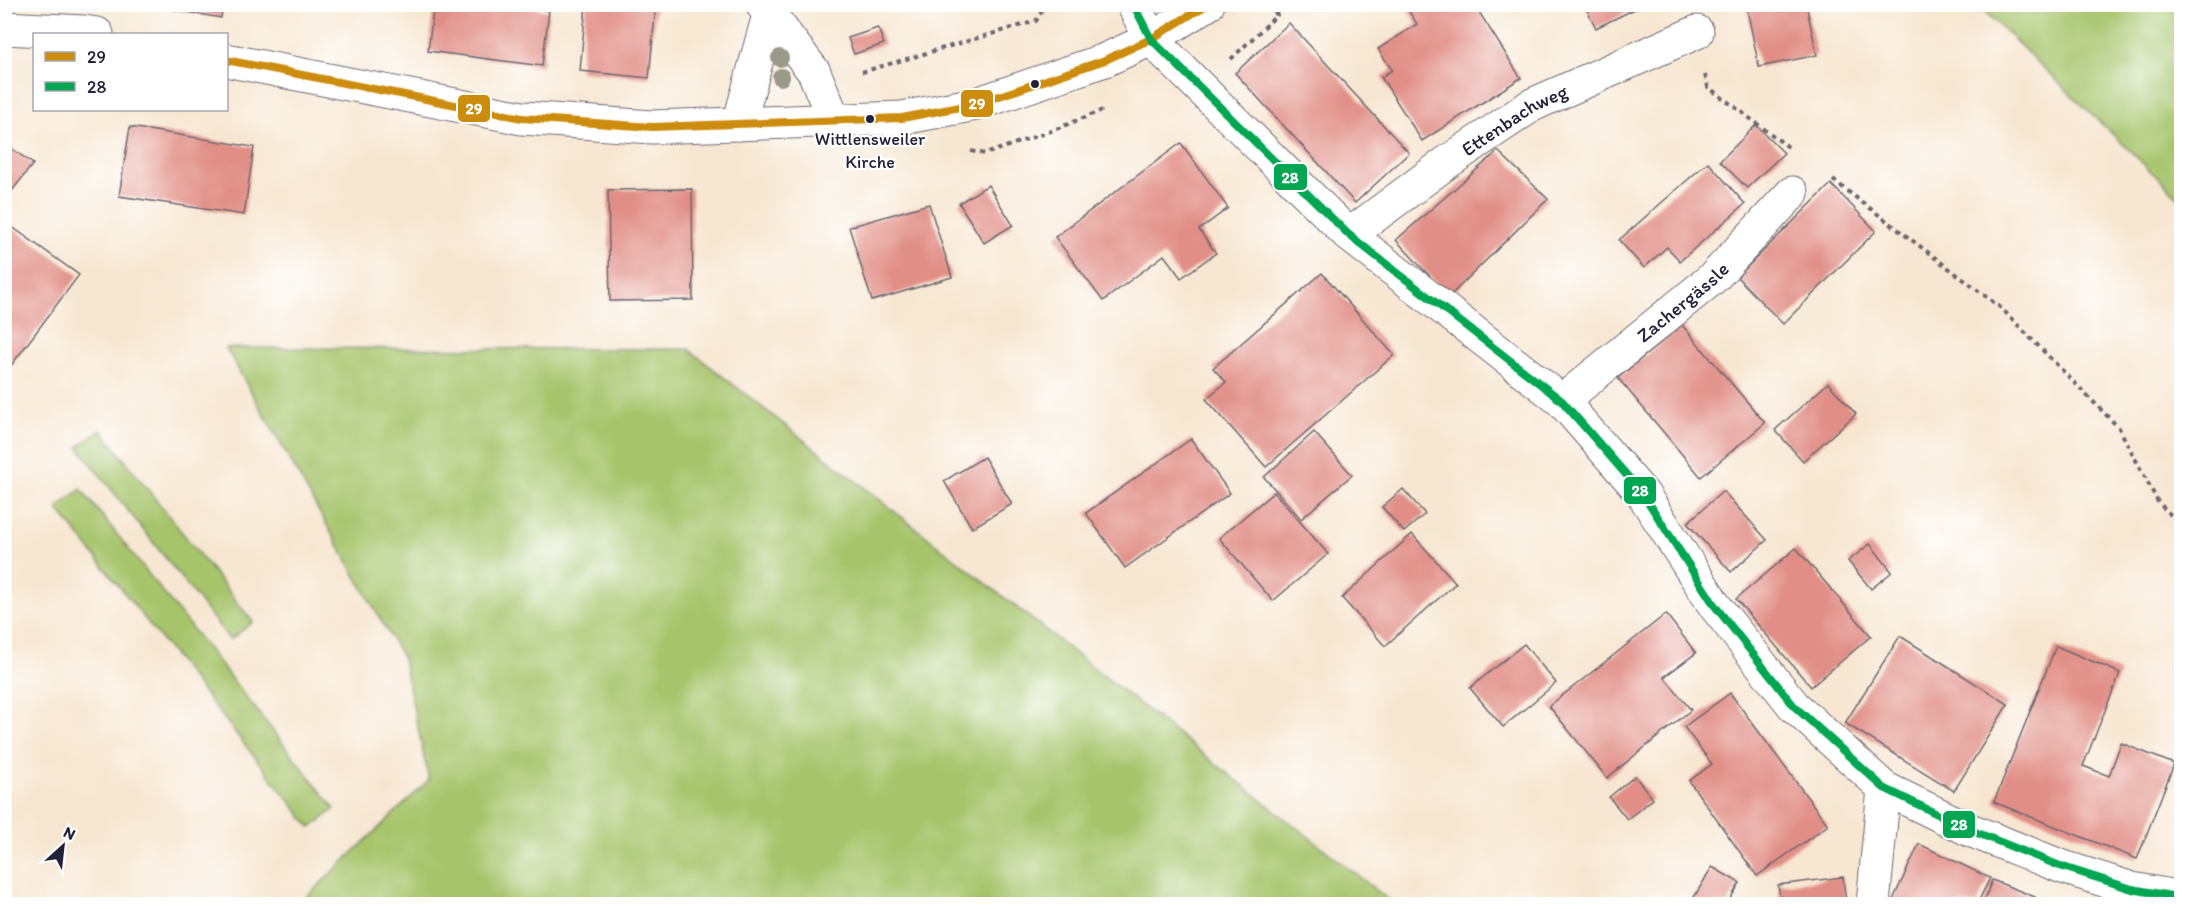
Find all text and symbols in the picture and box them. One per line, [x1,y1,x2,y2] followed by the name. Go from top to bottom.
[33,33,228,111] legend
[87,46,106,68] text: 29
[87,76,106,98] text: 28
[1029,78,1041,90] unlabelled marker
[1457,79,1572,161] street label: Ettenbachweg
[960,89,994,118] line badge: 29
[457,94,491,123] line badge: 29
[969,94,985,113] text: 29
[466,99,482,118] text: 29
[864,113,876,125] marker: Wittlensweiler Kirche
[815,128,926,173] place label: Wittlensweiler Kirche
[1273,163,1308,191] line badge: 28
[1281,168,1299,187] text: 28
[1632,257,1734,347] street label: Zachergässle
[1623,476,1657,505] line badge: 28
[1631,481,1649,500] text: 28
[1942,810,1976,839] line badge: 28
[1950,815,1968,834] text: 28
[33,816,93,876] north arrow
[60,822,79,844] text: N

